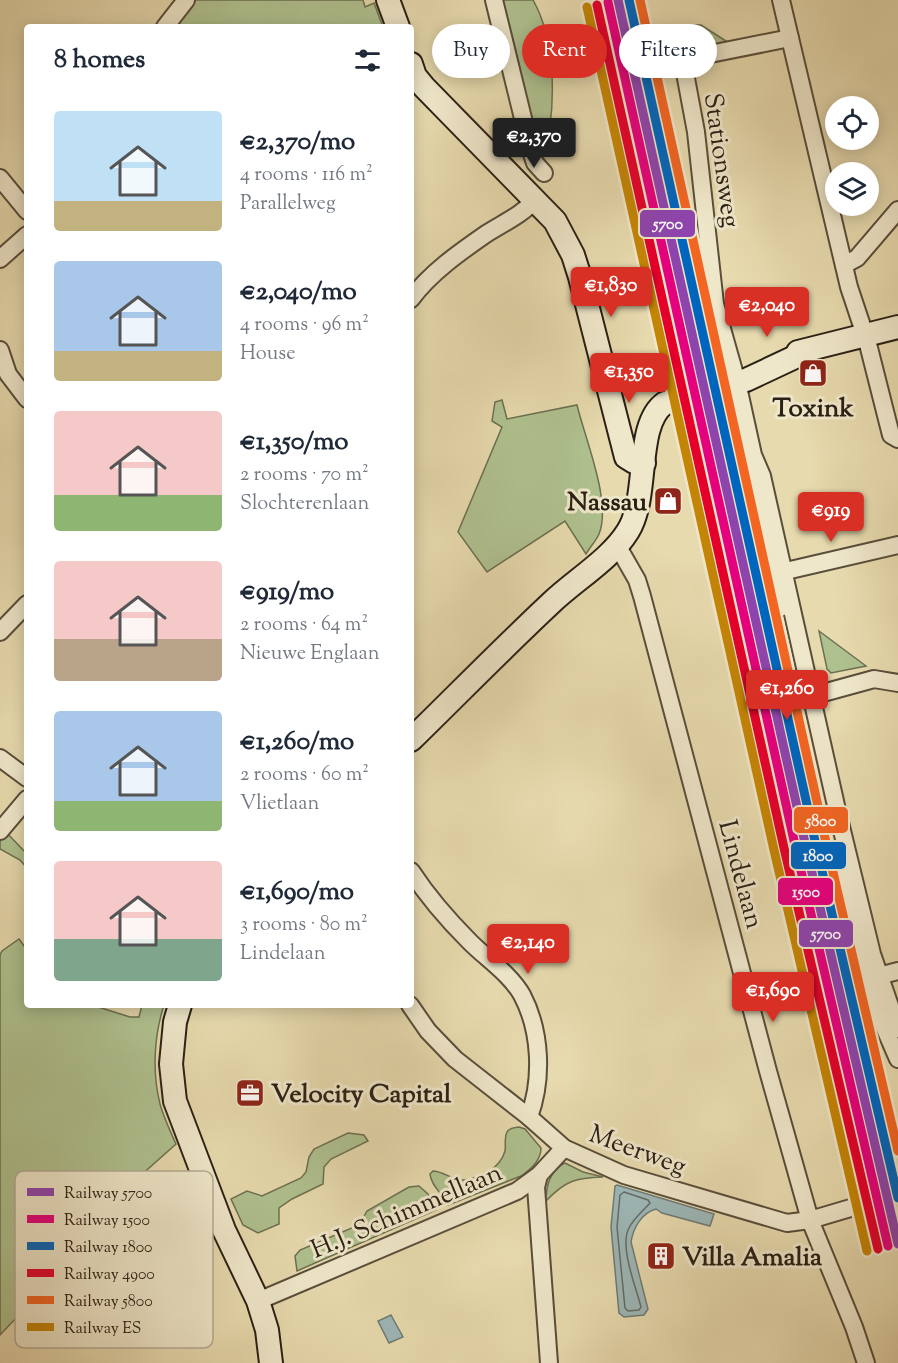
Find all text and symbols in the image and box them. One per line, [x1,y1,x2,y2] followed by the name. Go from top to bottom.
[432,24,510,78] chip: Buy
[522,24,607,78] chip: Rent
[619,24,717,78] chip: Filters
[54,42,145,79] text: 8 homes
[351,44,384,77] icon: filters
[693,91,748,230] street label: Stationsweg
[825,96,879,216] map controls
[825,96,879,150] button: locate
[485,118,583,169] pin: €2,370
[507,123,561,152] text: €2,370
[240,124,355,161] text: €2,370/mo
[102,135,174,207] icon: home
[240,161,373,190] text: 4 rooms · 116 m²
[825,162,879,216] button: layers
[240,190,336,219] text: Parallelweg
[639,209,696,238] line badge: 5700
[651,214,684,237] text: 5700
[562,267,660,318] pin: €1,830
[585,272,637,301] text: €1,830
[240,274,357,311] text: €2,040/mo
[102,285,174,357] icon: home
[718,287,816,338] pin: €2,040
[739,292,795,321] text: €2,040
[240,311,369,340] text: 4 rooms · 96 m²
[240,340,295,369] text: House
[580,353,678,404] pin: €1,350
[797,357,829,389] shop icon: Toxink
[604,358,654,387] text: €1,350
[772,391,854,428] place label: Toxink
[240,424,348,461] text: €1,350/mo
[102,435,174,507] icon: home
[240,461,369,490] text: 2 rooms · 70 m²
[567,485,647,522] place label: Nassau
[652,485,684,517] shop icon: Nassau
[240,490,369,519] text: Slochterenlaan
[795,492,867,543] pin: €919
[812,497,850,526] text: €919
[240,574,334,611] text: €919/mo
[102,585,174,657] icon: home
[240,611,368,640] text: 2 rooms · 64 m²
[240,640,380,669] text: Nieuwe Englaan
[738,670,836,721] pin: €1,260
[760,675,814,704] text: €1,260
[240,724,354,761] text: €1,260/mo
[102,735,174,807] icon: home
[240,761,369,790] text: 2 rooms · 60 m²
[240,790,319,819] text: Vlietlaan
[793,806,849,834] line badge: 5800
[804,811,837,834] text: 5800
[707,816,772,933] street label: Lindelaan
[790,841,847,870] line badge: 1800
[803,846,834,869] text: 1800
[240,874,354,911] text: €1,690/mo
[777,877,834,906] line badge: 1500
[792,882,820,905] text: 1500
[102,885,174,957] icon: home
[240,911,368,940] text: 3 rooms · 80 m²
[798,919,854,948] line badge: 5700
[479,924,577,975] pin: €2,140
[809,924,842,947] text: 5700
[501,929,555,958] text: €2,140
[240,940,326,969] text: Lindelaan
[724,972,822,1023] pin: €1,690
[746,977,800,1006] text: €1,690
[234,1077,266,1109] office icon: Velocity Capital
[271,1077,452,1114] place label: Velocity Capital
[583,1117,691,1186] street label: Meerweg
[306,1155,508,1269] street label: H.J. Schimmellaan
[15,1171,213,1348] legend
[64,1183,152,1206] text: Railway 5700
[64,1210,150,1233] text: Railway 1500
[64,1237,153,1260] text: Railway 1800
[645,1240,677,1272] building icon: Villa Amalia
[682,1240,822,1277] place label: Villa Amalia
[64,1264,155,1287] text: Railway 4900
[64,1291,153,1314] text: Railway 5800
[64,1318,141,1341] text: Railway ES

